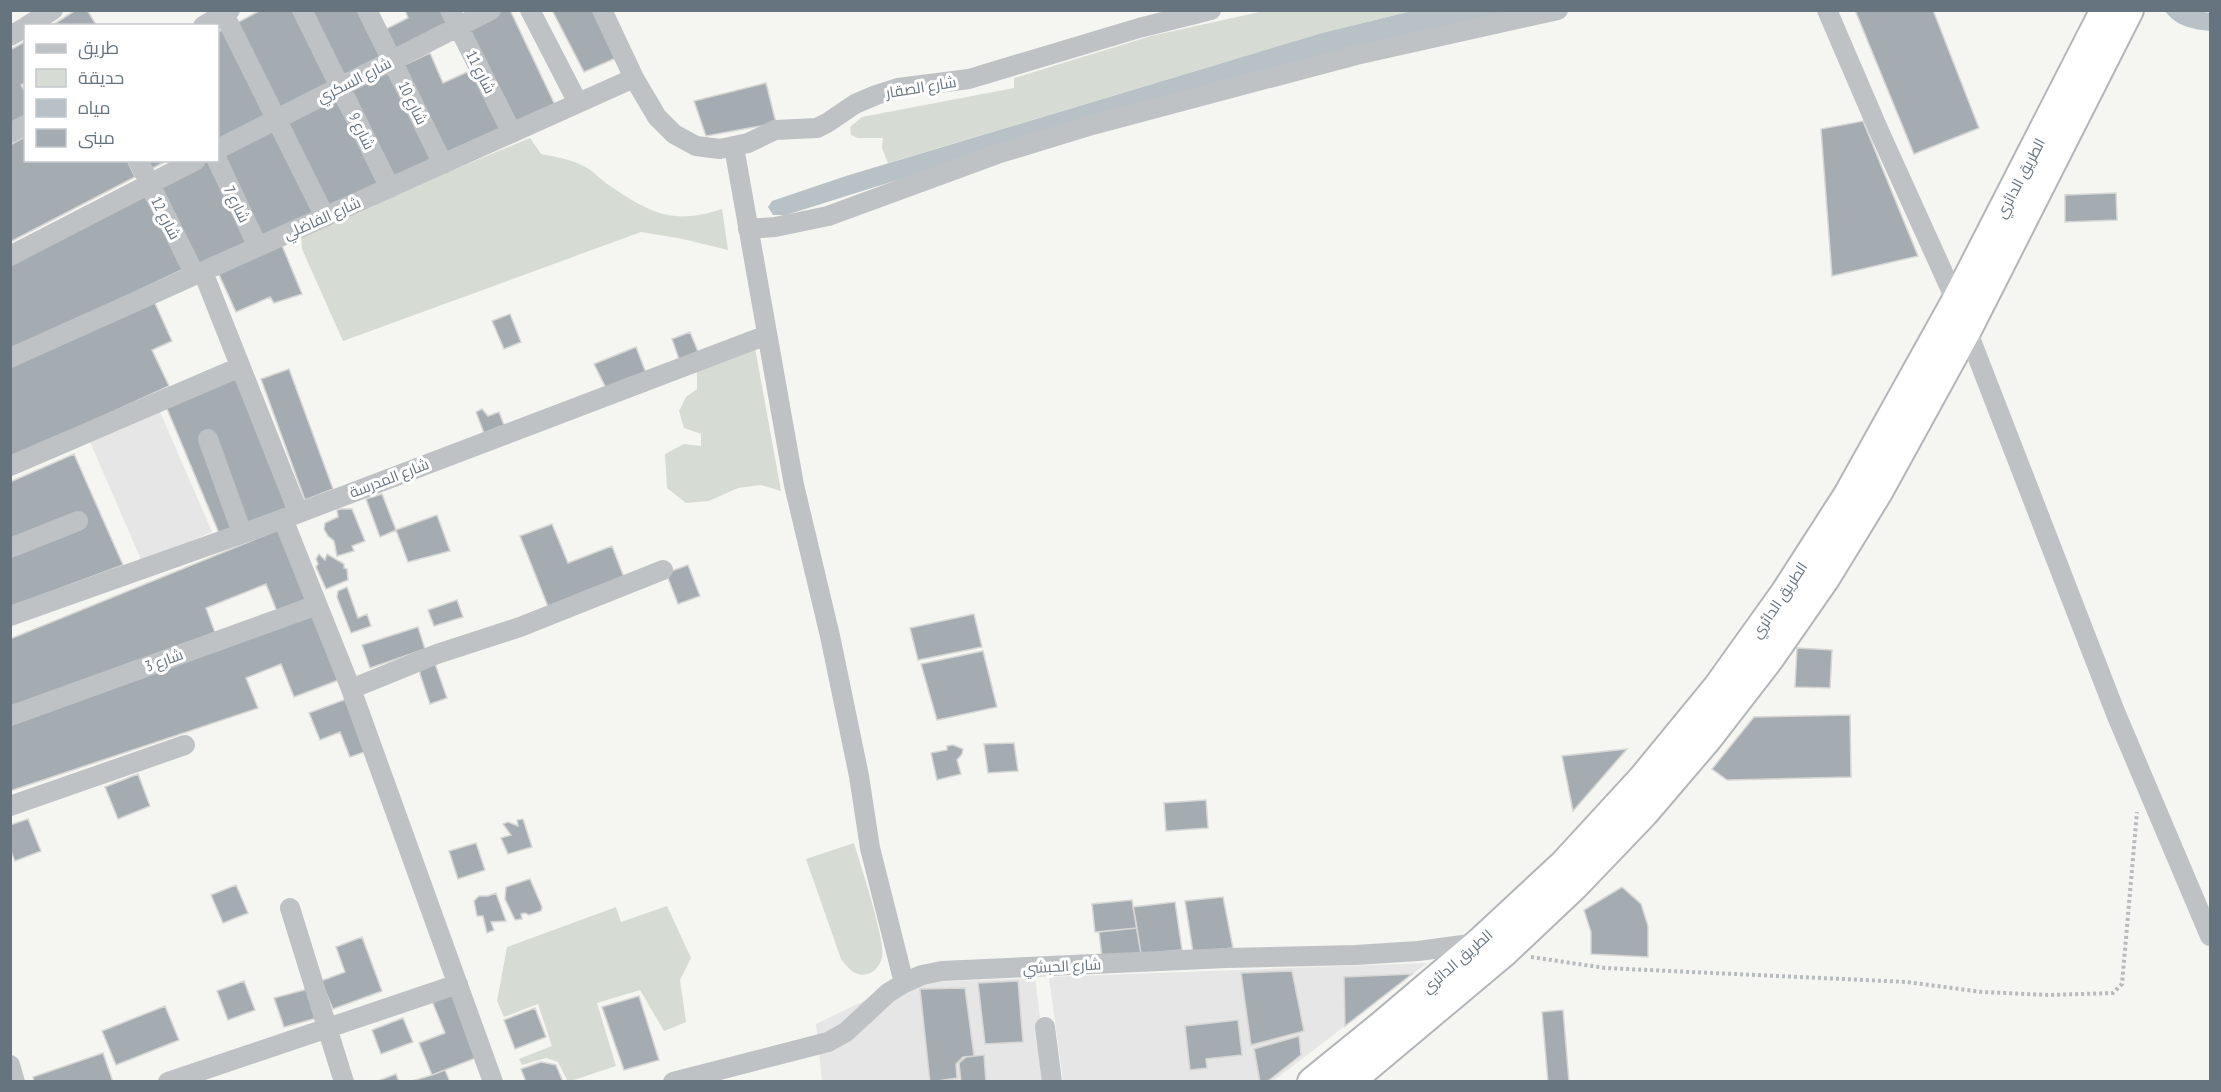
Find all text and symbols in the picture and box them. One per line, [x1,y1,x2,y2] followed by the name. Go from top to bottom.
[24,24,219,162] legend
[78,36,119,60] text: طريق
[460,47,500,98] street label: شارع 11
[314,53,396,110] street label: شارع السكري
[78,66,124,89] text: حديقة
[883,72,958,104] street label: شارع الصقار
[393,78,432,129] street label: شارع 10
[78,96,111,119] text: مياه
[343,109,379,154] street label: شارع 9
[78,126,115,149] text: مبنى
[1991,135,2052,223] street label: الطريق الدائري
[218,182,254,227] street label: شارع 7
[145,193,185,244] street label: شارع 12
[280,193,365,246] street label: شارع الفاضلي
[347,454,432,504] street label: شارع المدرسة
[1747,558,1814,643] street label: الطريق الدائري
[142,644,186,677] street label: شارع 3
[1418,925,1498,999] street label: الطريق الدائري
[1022,954,1102,981] street label: شارع الحبشي

